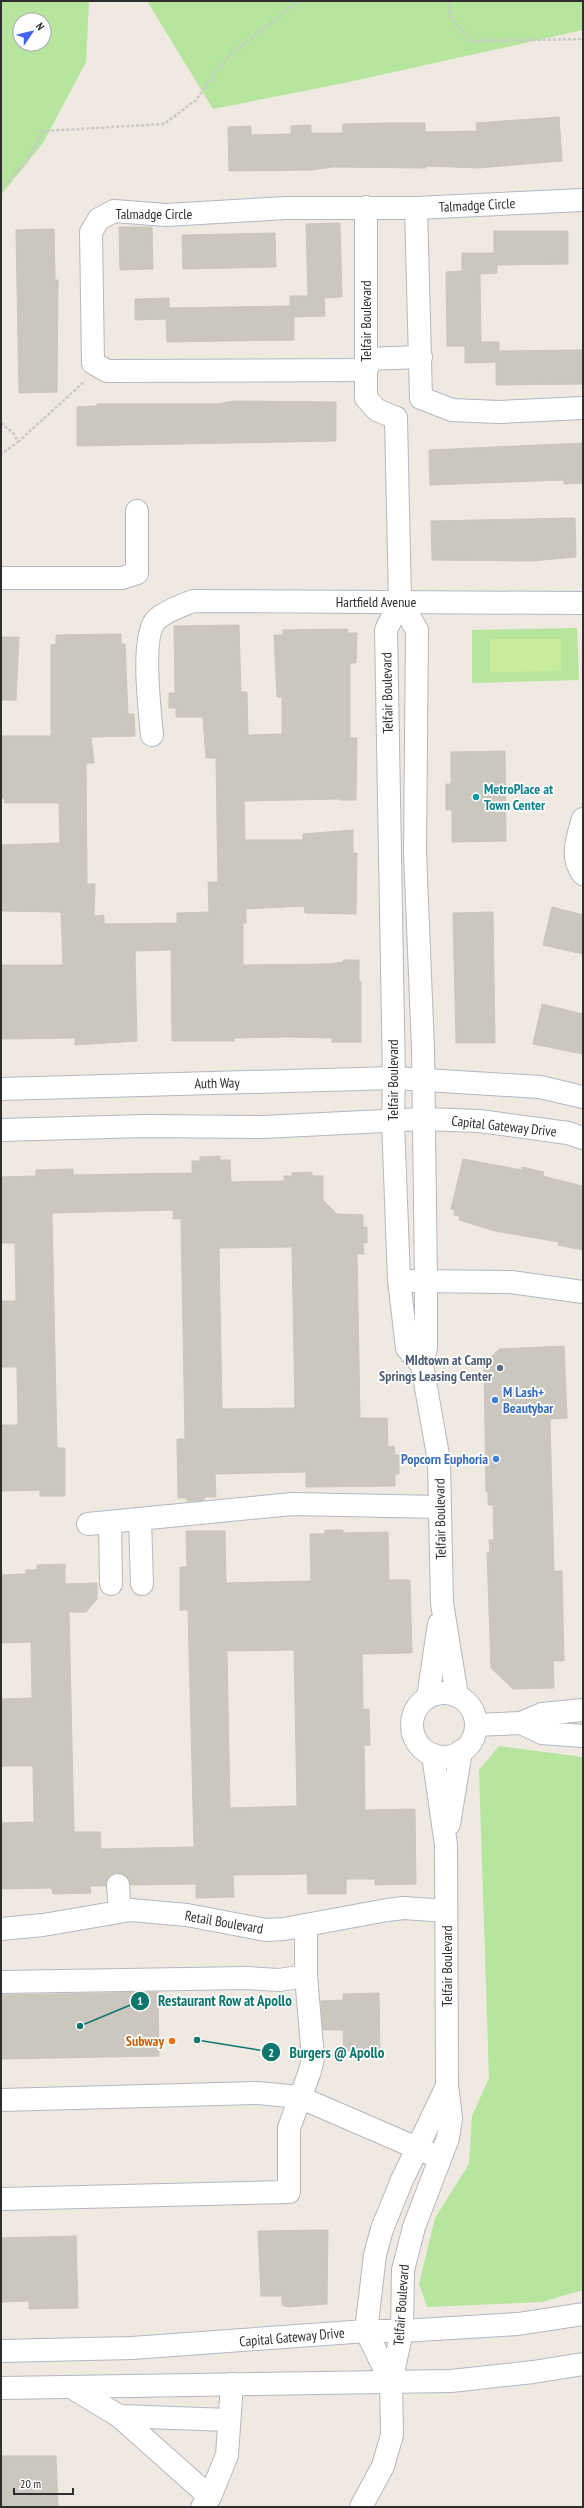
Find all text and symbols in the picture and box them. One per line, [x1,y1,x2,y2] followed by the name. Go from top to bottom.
[12,12,52,52] north arrow
[33,20,48,33] text: N
[438,194,516,216] street label: Talmadge Circle
[116,205,193,223] street label: Talmadge Circle
[357,280,375,362] street label: Telfair Boulevard
[336,593,416,611] street label: Hartfield Avenue
[377,652,397,734] street label: Telfair Boulevard
[484,780,553,814] place label: MetroPlace at Town Center
[471,792,481,802] marker: MetroPlace at Town Center
[384,1039,402,1121] street label: Telfair Boulevard
[194,1074,241,1092] street label: Auth Way
[451,1112,558,1140] street label: Capital Gateway Drive
[379,1351,493,1385] place label: MIdtown at Camp Springs Leasing Center
[495,1363,505,1373] marker: MIdtown at Camp Springs Leasing Center
[503,1383,554,1417] place label: M Lash+ Beautybar
[490,1395,500,1405] marker: M Lash+ Beautybar
[401,1450,488,1468] place label: Popcorn Euphoria
[491,1454,501,1464] marker: Popcorn Euphoria
[430,1478,450,1560] street label: Telfair Boulevard
[183,1906,265,1938] street label: Retail Boulevard
[438,1925,456,2007] street label: Telfair Boulevard
[130,1988,301,2015] callout: Restaurant Row at Apollo
[158,1991,292,2010] text: Restaurant Row at Apollo
[137,1993,143,2008] text: 1
[126,2032,164,2050] place label: Subway
[167,2036,177,2046] marker: Subway
[261,2039,392,2066] callout: Burgers @ Apollo
[290,2043,385,2062] text: Burgers @ Apollo
[268,2045,274,2060] text: 2
[389,2264,413,2346] street label: Telfair Boulevard
[239,2323,346,2351] street label: Capital Gateway Drive
[14,2470,73,2496] scale bar
[20,2476,41,2491] text: 20 m

